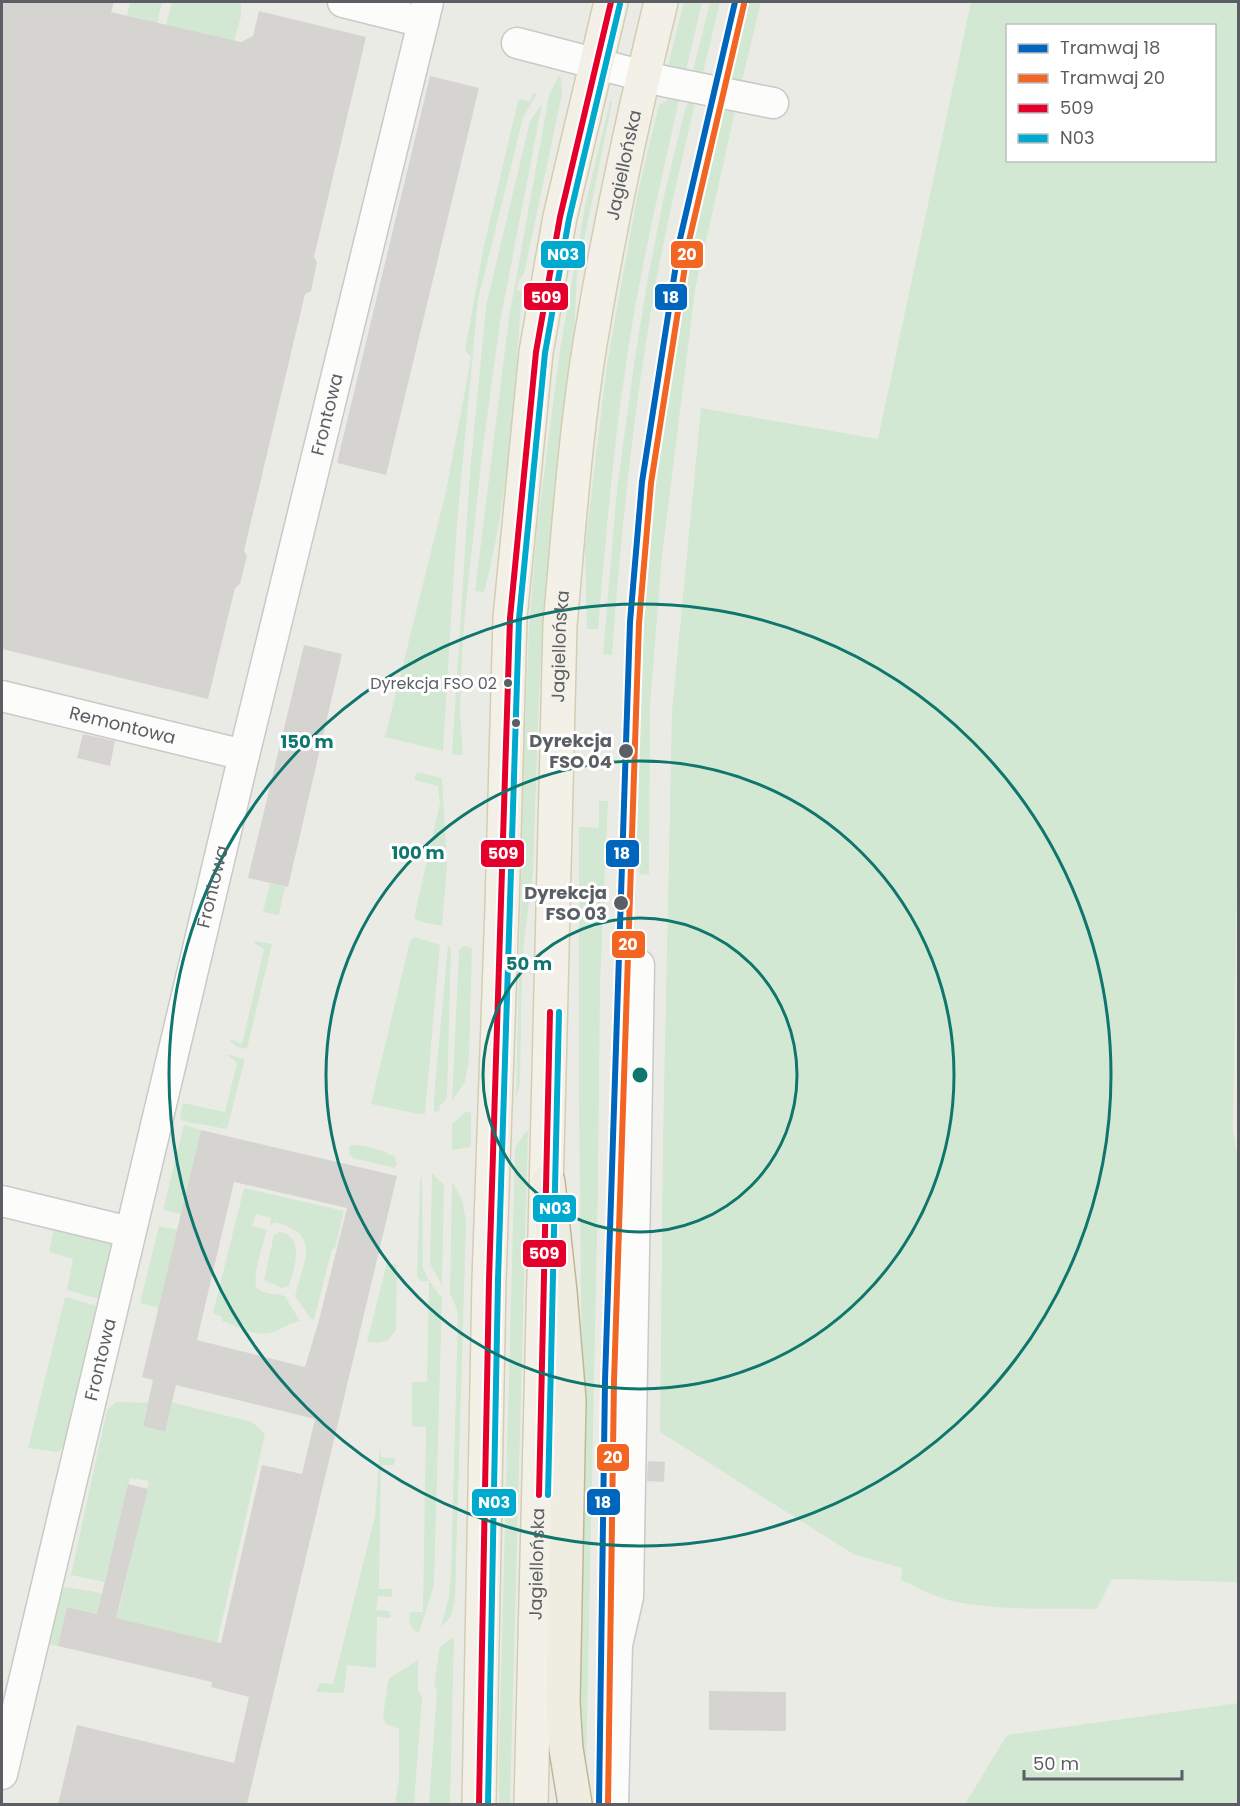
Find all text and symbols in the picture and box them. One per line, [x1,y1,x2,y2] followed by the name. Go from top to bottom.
[1006,24,1216,162] legend
[1060,35,1160,60] text: Tramwaj 18
[1060,65,1165,90] text: Tramwaj 20
[1060,95,1094,120] text: 509
[600,107,647,222] street label: Jagiellońska
[1060,125,1095,150] text: N03
[540,240,586,269] line badge: N03
[670,240,704,269] line badge: 20
[547,243,579,266] text: N03
[677,243,697,266] text: 20
[523,282,569,311] line badge: 509
[654,283,688,311] line badge: 18
[531,286,561,309] text: 509
[663,286,679,309] text: 18
[305,371,349,458] street label: Frontowa
[545,589,575,703] street label: Jagiellońska
[370,672,497,695] place label: Dyrekcja FSO 02
[502,677,514,689] marker: Dyrekcja FSO 02
[67,700,178,750] street label: Remontowa
[510,717,522,729] unlabelled marker
[529,728,612,774] place label: Dyrekcja FSO 04
[280,729,334,754] text: 150 m
[617,742,635,760] marker: Dyrekcja FSO 04
[480,839,525,868] line badge: 509
[605,839,640,868] line badge: 18
[391,840,445,865] text: 100 m
[488,842,518,865] text: 509
[614,842,630,865] text: 18
[190,843,234,930] street label: Frontowa
[524,880,607,926] place label: Dyrekcja FSO 03
[612,894,630,912] marker: Dyrekcja FSO 03
[611,930,646,959] line badge: 20
[618,933,638,956] text: 20
[506,951,552,976] text: 50 m
[630,1065,650,1085] centre of rings
[532,1194,577,1223] line badge: N03
[539,1197,571,1220] text: N03
[522,1239,567,1268] line badge: 509
[529,1242,559,1265] text: 509
[78,1316,122,1403] street label: Frontowa
[596,1443,630,1472] line badge: 20
[603,1446,623,1469] text: 20
[471,1488,517,1517] line badge: N03
[586,1488,621,1516] line badge: 18
[478,1491,510,1514] text: N03
[595,1491,611,1514] text: 18
[523,1508,550,1620] street label: Jagiellońska
[1024,1743,1182,1781] scale bar
[1033,1751,1079,1776] text: 50 m

